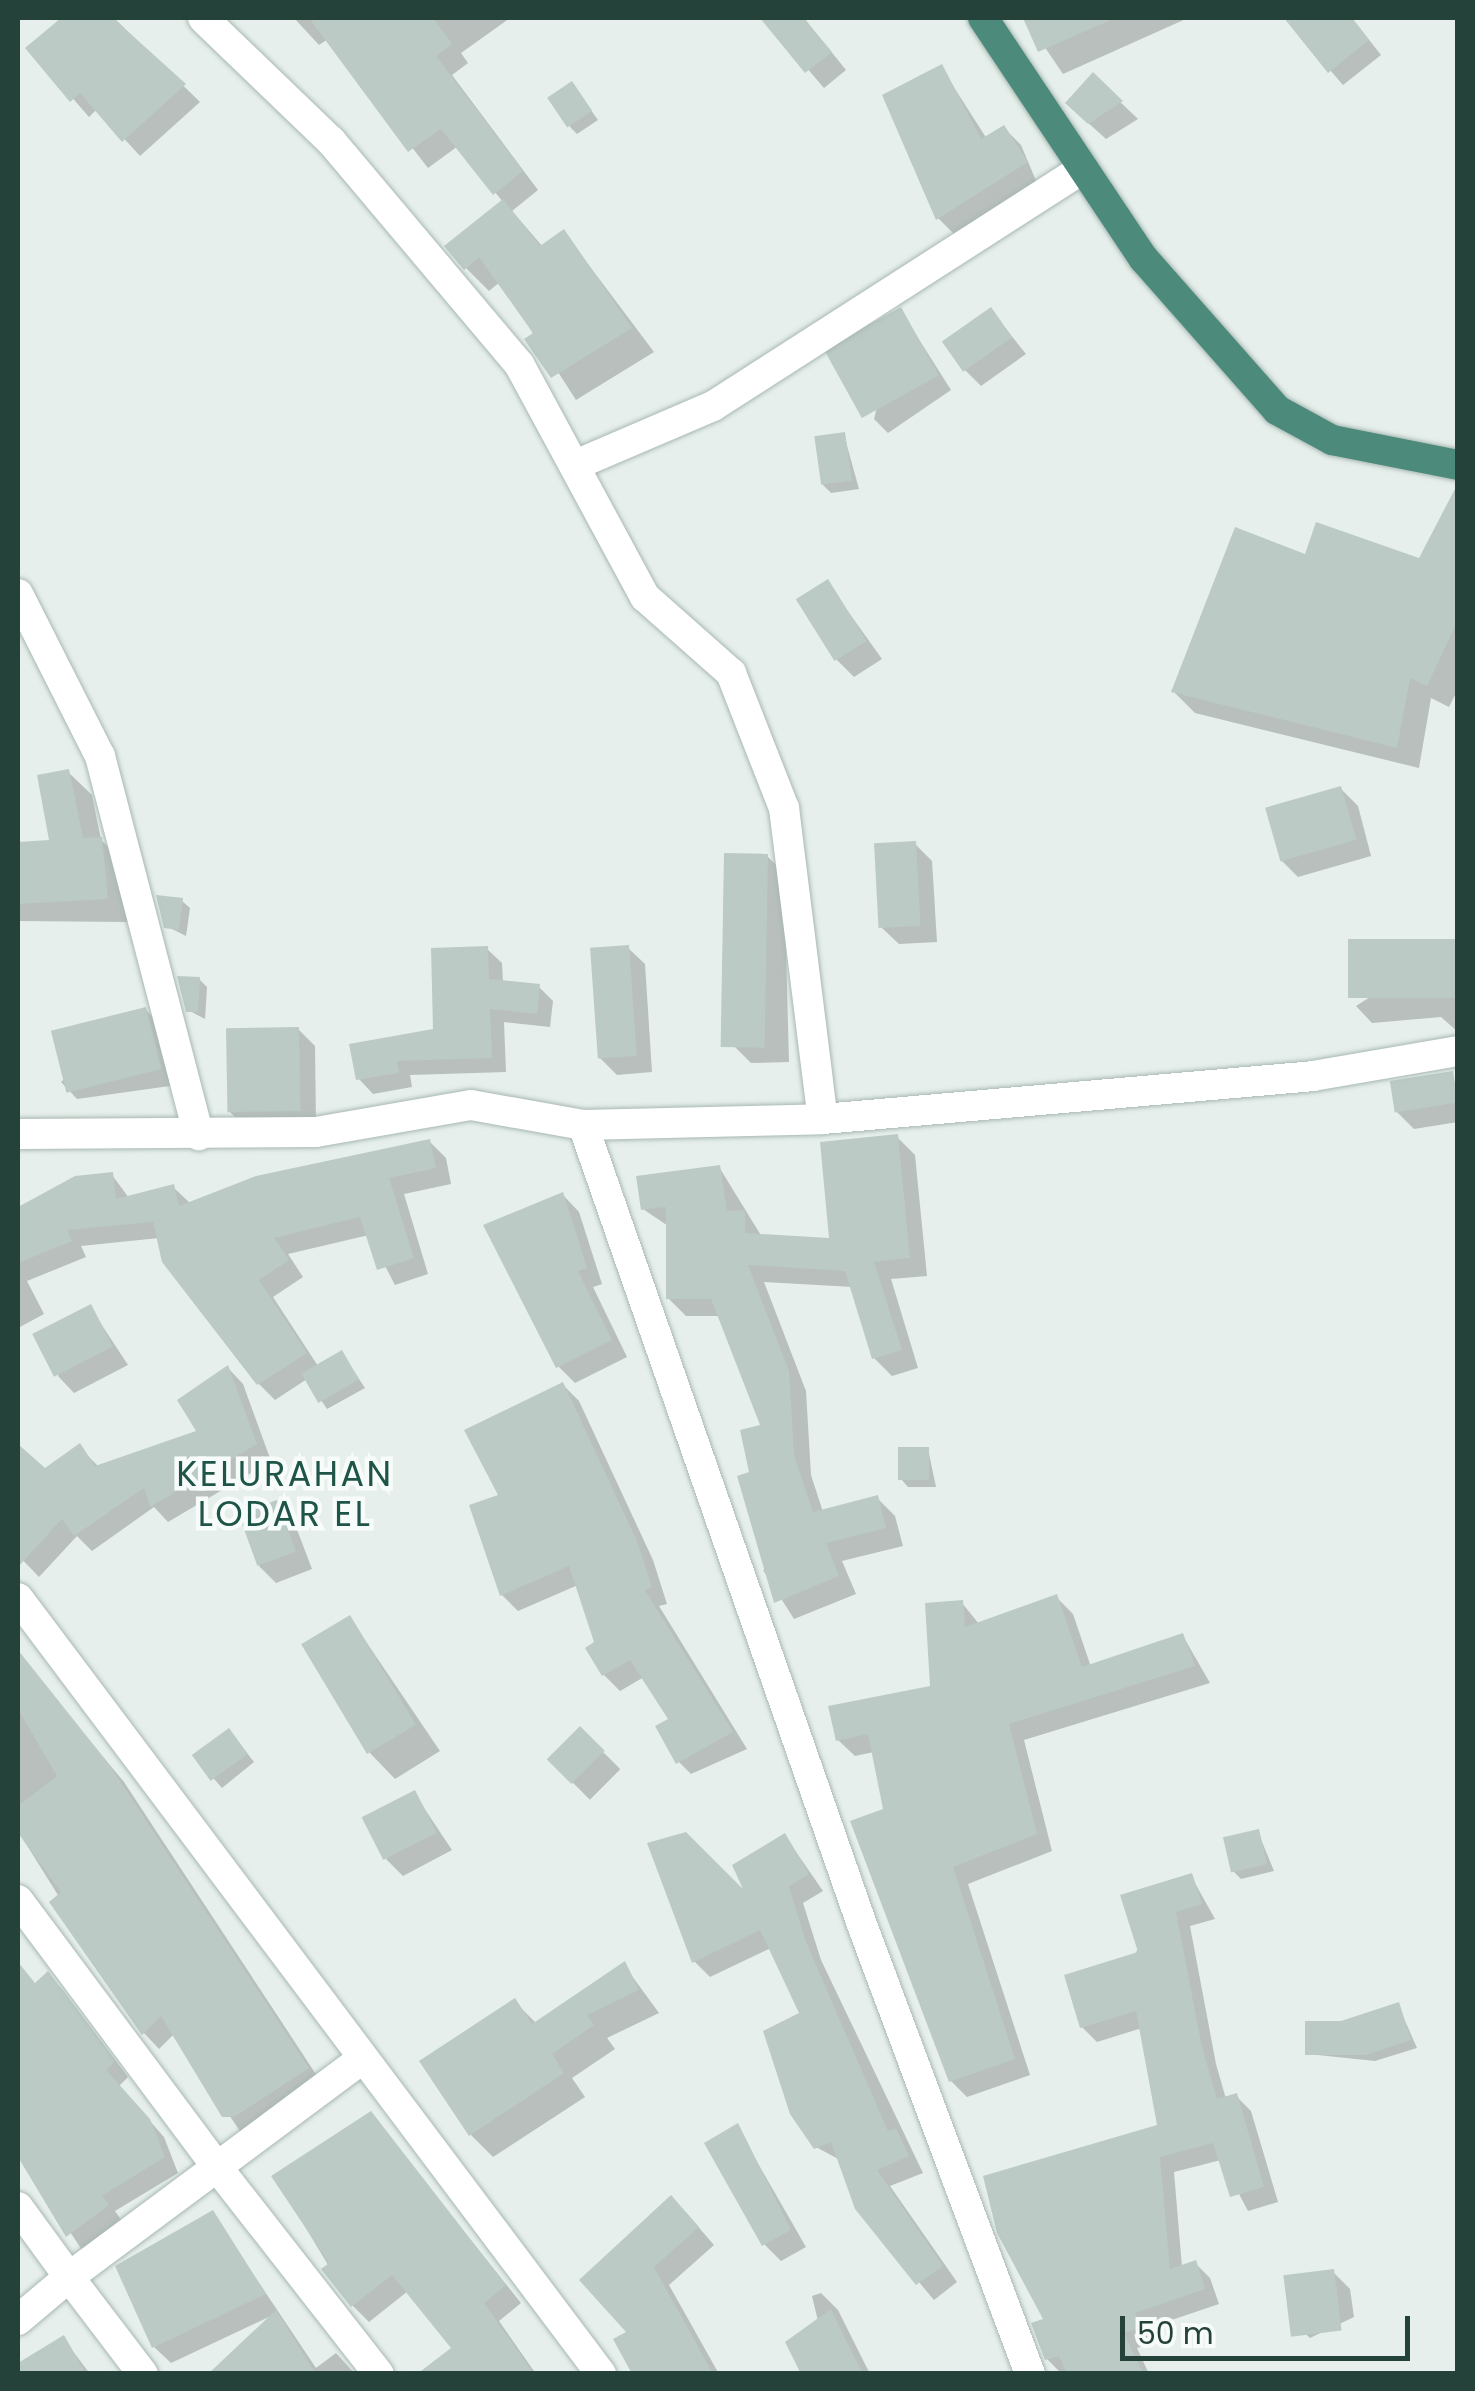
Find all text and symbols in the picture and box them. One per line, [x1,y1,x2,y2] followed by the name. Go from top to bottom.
[176,1453,394,1535] district label: KELURAHAN LODAR EL
[1125,2296,1415,2358] scale bar
[1137,2312,1214,2355] text: 50 m

